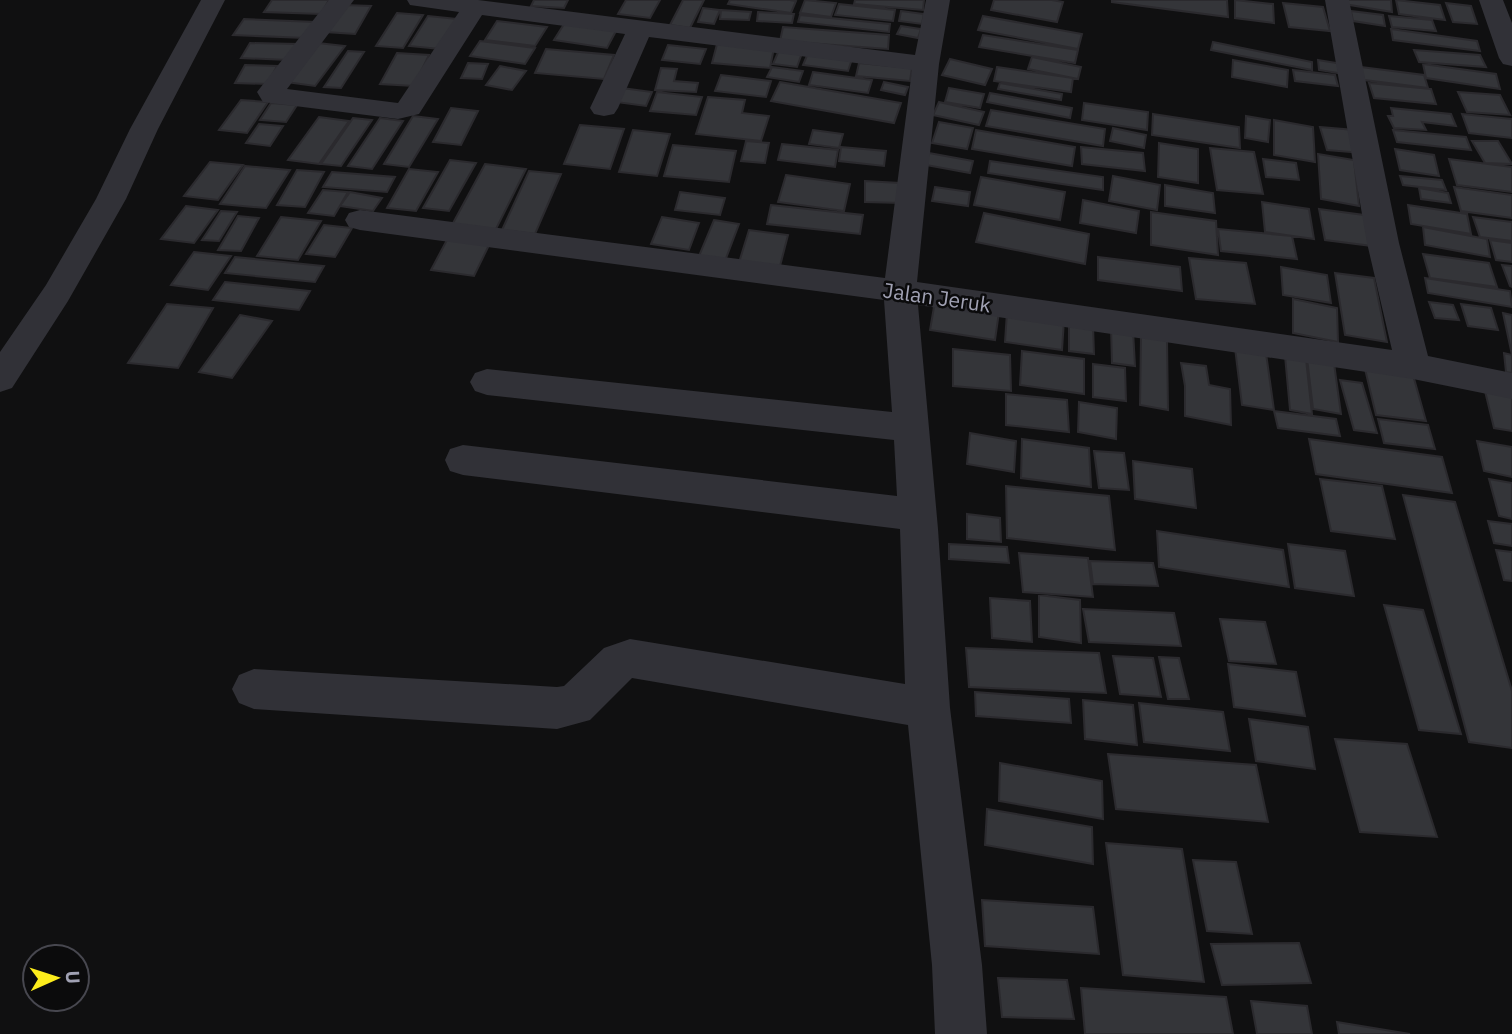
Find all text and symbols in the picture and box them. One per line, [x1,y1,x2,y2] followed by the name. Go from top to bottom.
[881,276,993,318] street label: Jalan Jeruk
[21,943,91,1013] north arrow
[61,970,85,984] text: U

